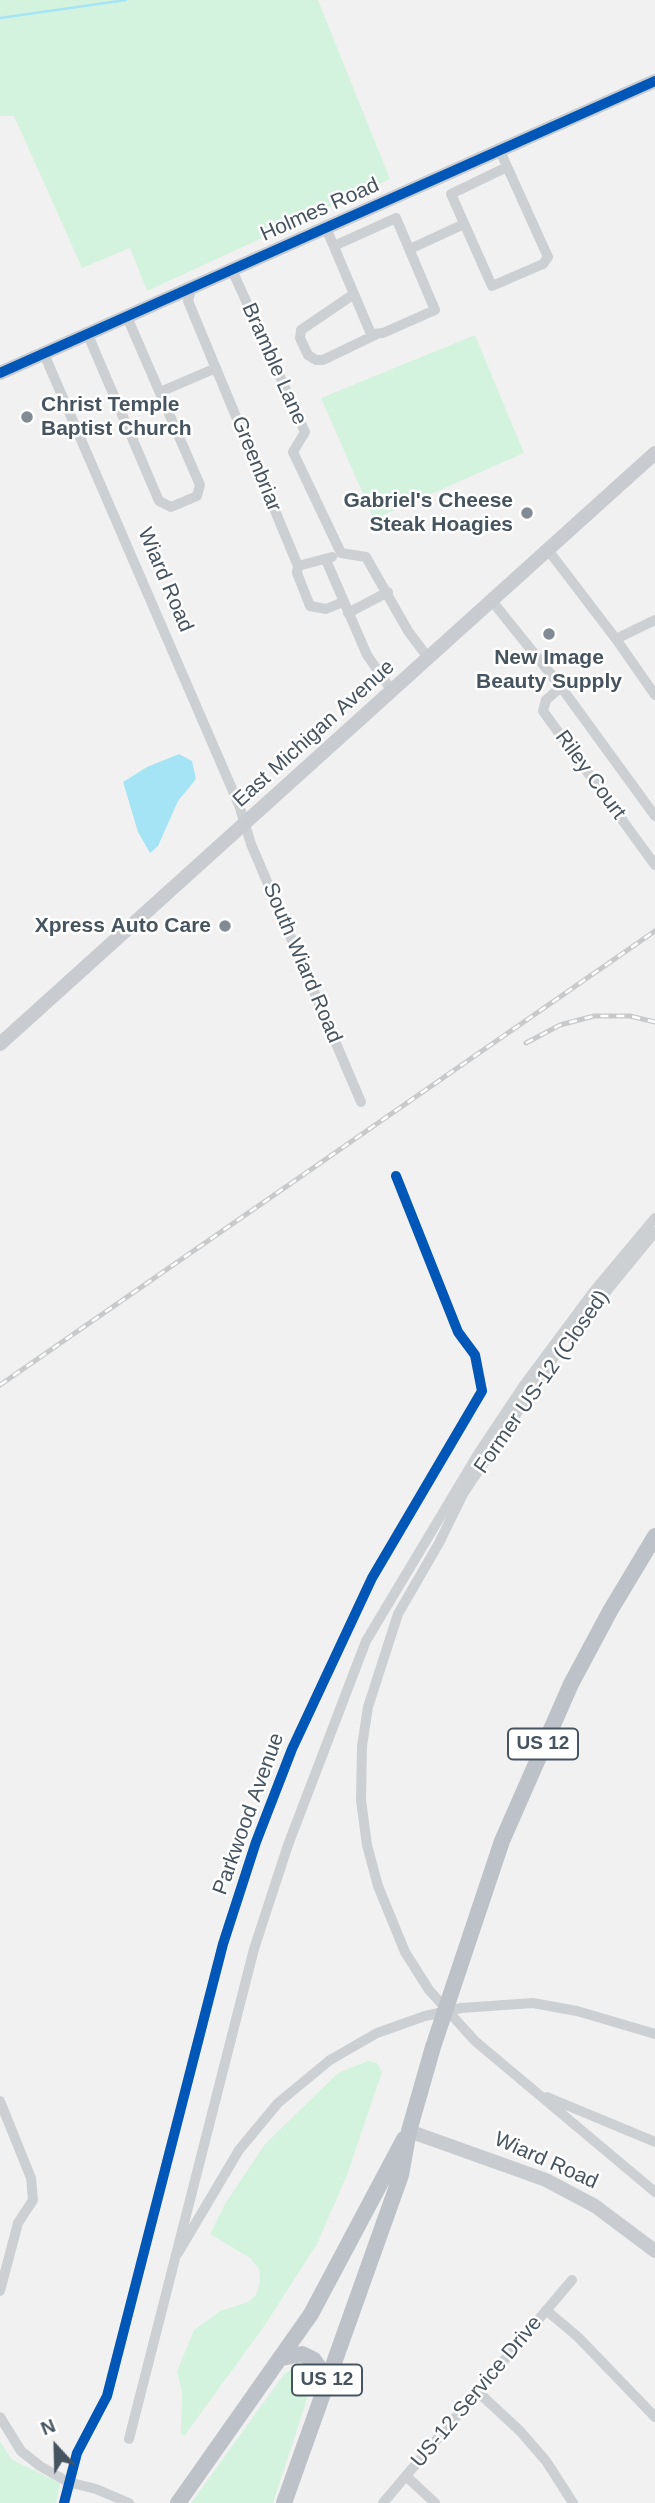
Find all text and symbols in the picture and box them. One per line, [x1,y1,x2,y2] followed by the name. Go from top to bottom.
[257,173,383,247] street label: Holmes Road
[236,299,312,429] street label: Bramble Lane
[41,392,192,442] place label: Christ Temple Baptist Church
[19,409,35,425] marker: Christ Temple Baptist Church
[226,413,286,515] street label: Greenbriar
[343,488,513,538] place label: Gabriel's Cheese Steak Hoagies
[519,505,535,521] marker: Gabriel's Cheese Steak Hoagies
[132,524,198,636] street label: Wiard Road
[541,626,557,642] marker: New Image Beauty Supply
[476,645,622,695] place label: New Image Beauty Supply
[228,655,400,813] street label: East Michigan Avenue
[549,726,631,824] street label: Riley Court
[257,879,347,1047] street label: South Wiard Road
[35,913,211,939] place label: Xpress Auto Care
[217,918,233,934] marker: Xpress Auto Care
[469,1285,615,1479] street label: Former US-12 (Closed)
[508,1728,578,1760] road number: US 12
[208,1730,290,1898] street label: Parkwood Avenue
[490,2127,602,2195] street label: Wiard Road
[406,2311,548,2473] street label: US-12 Service Drive
[292,2364,362,2396] road number: US 12
[21,2412,91,2482] north arrow
[38,2415,58,2439] text: N

